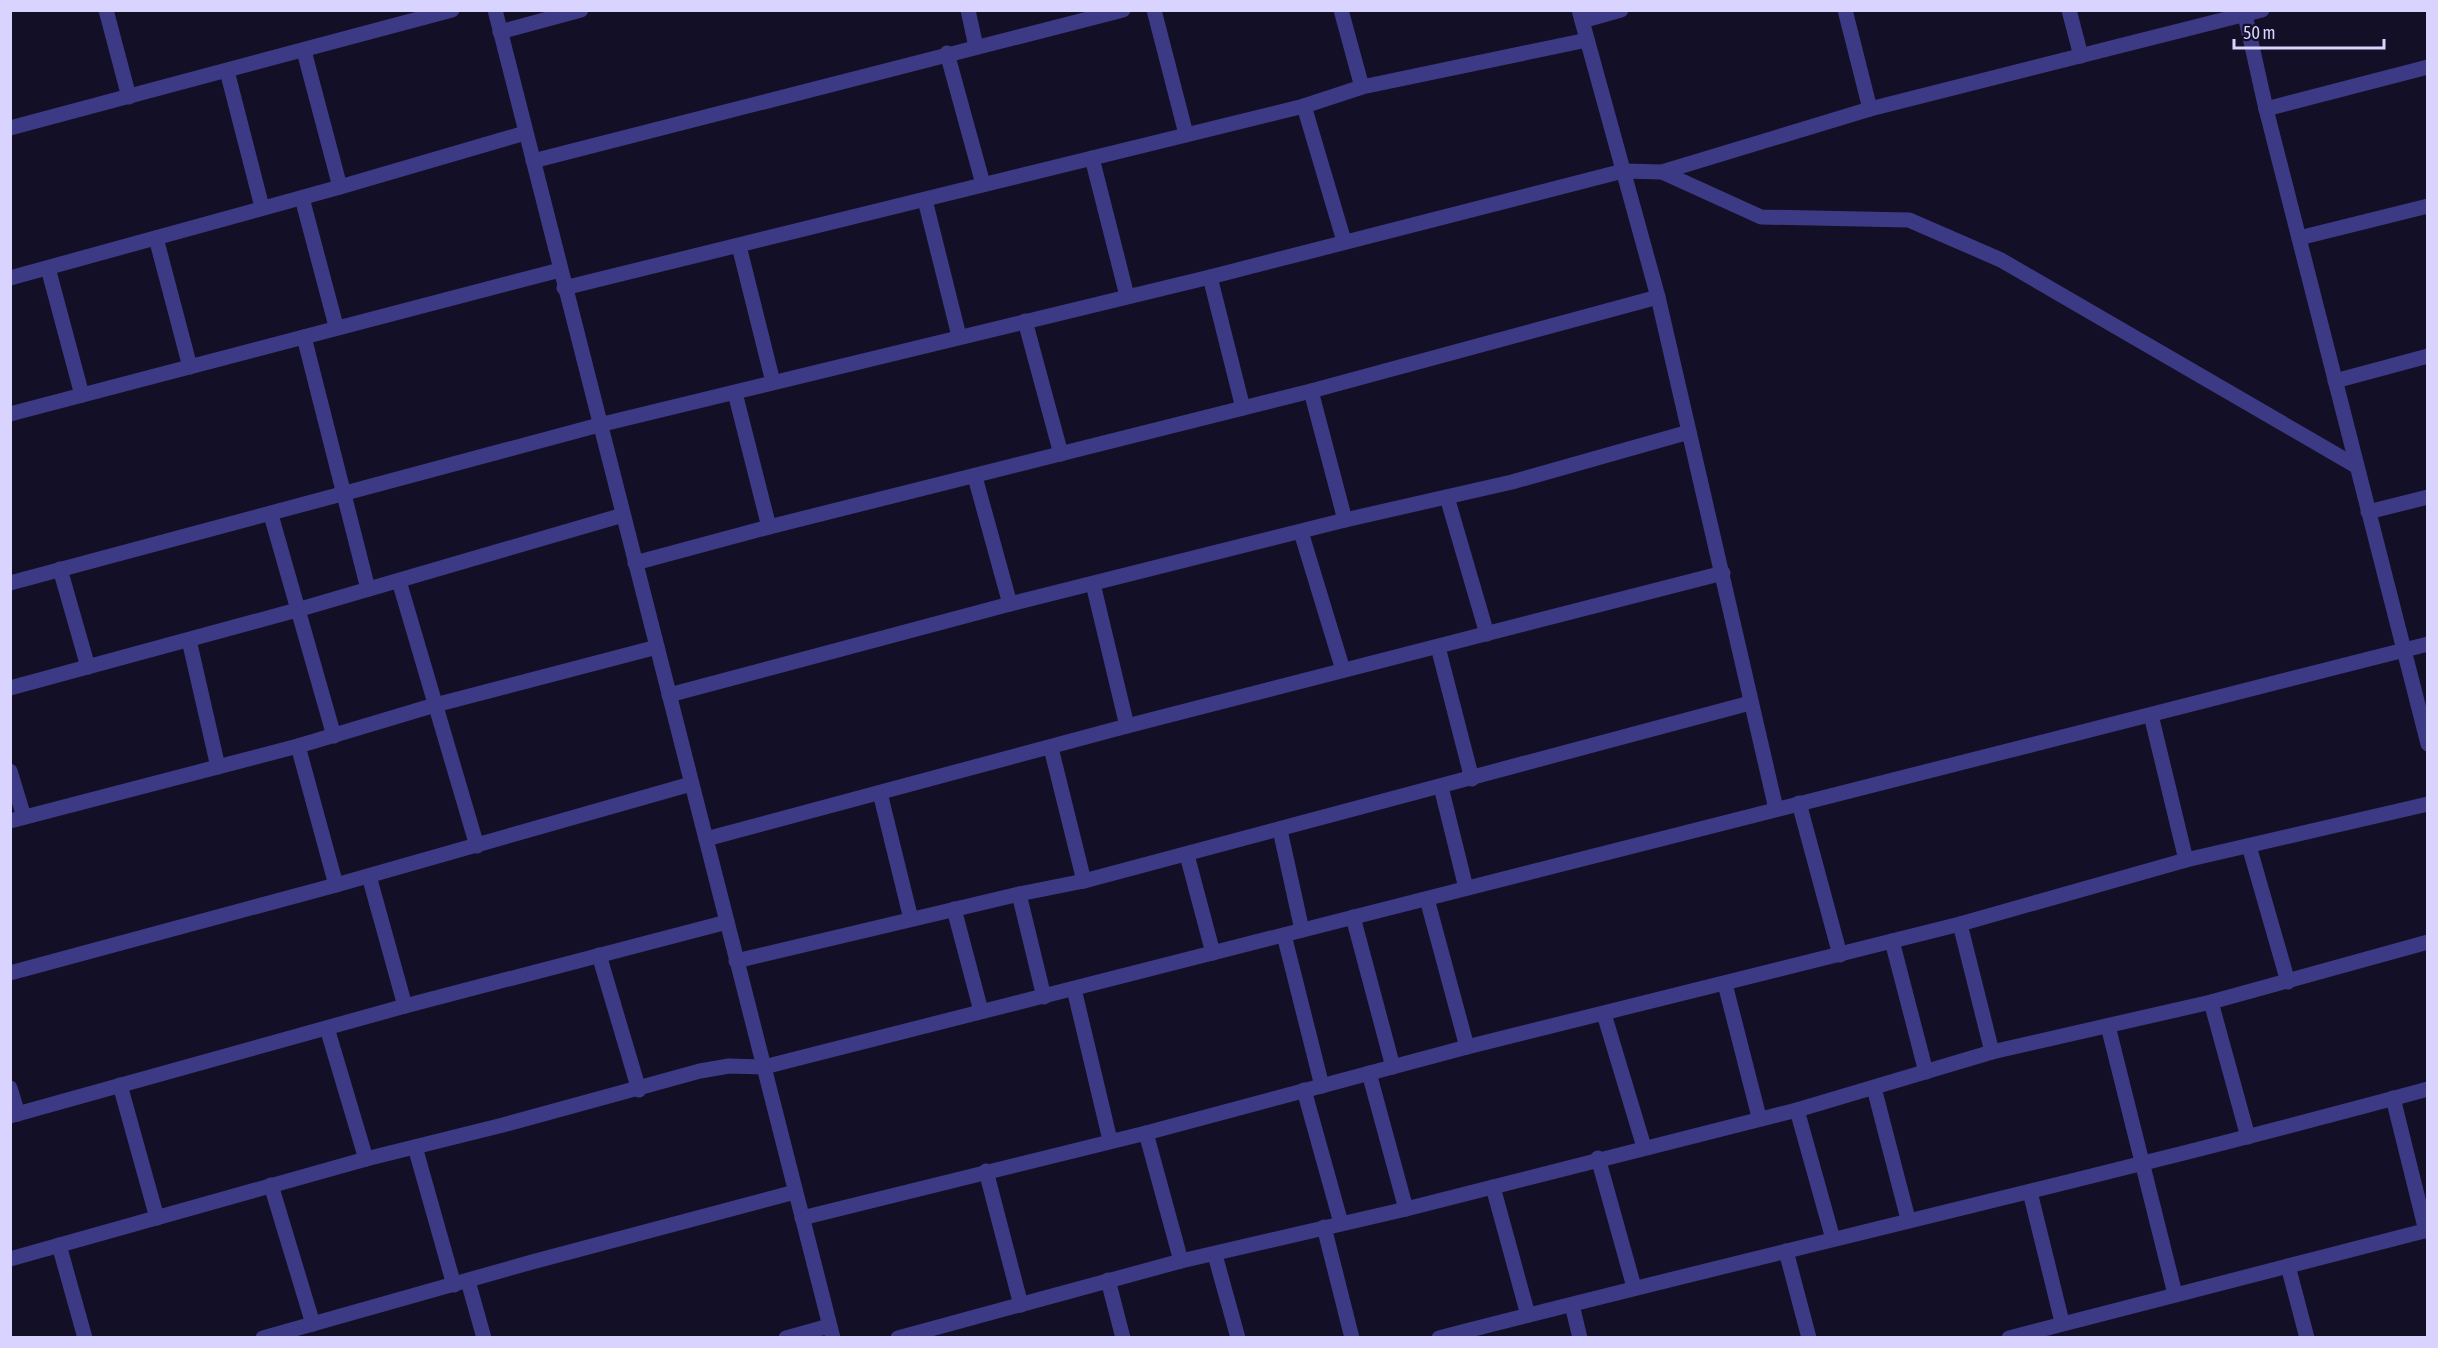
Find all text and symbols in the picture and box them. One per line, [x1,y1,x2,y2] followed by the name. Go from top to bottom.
[2234,12,2384,50] scale bar
[2243,22,2275,43] text: 50 m

